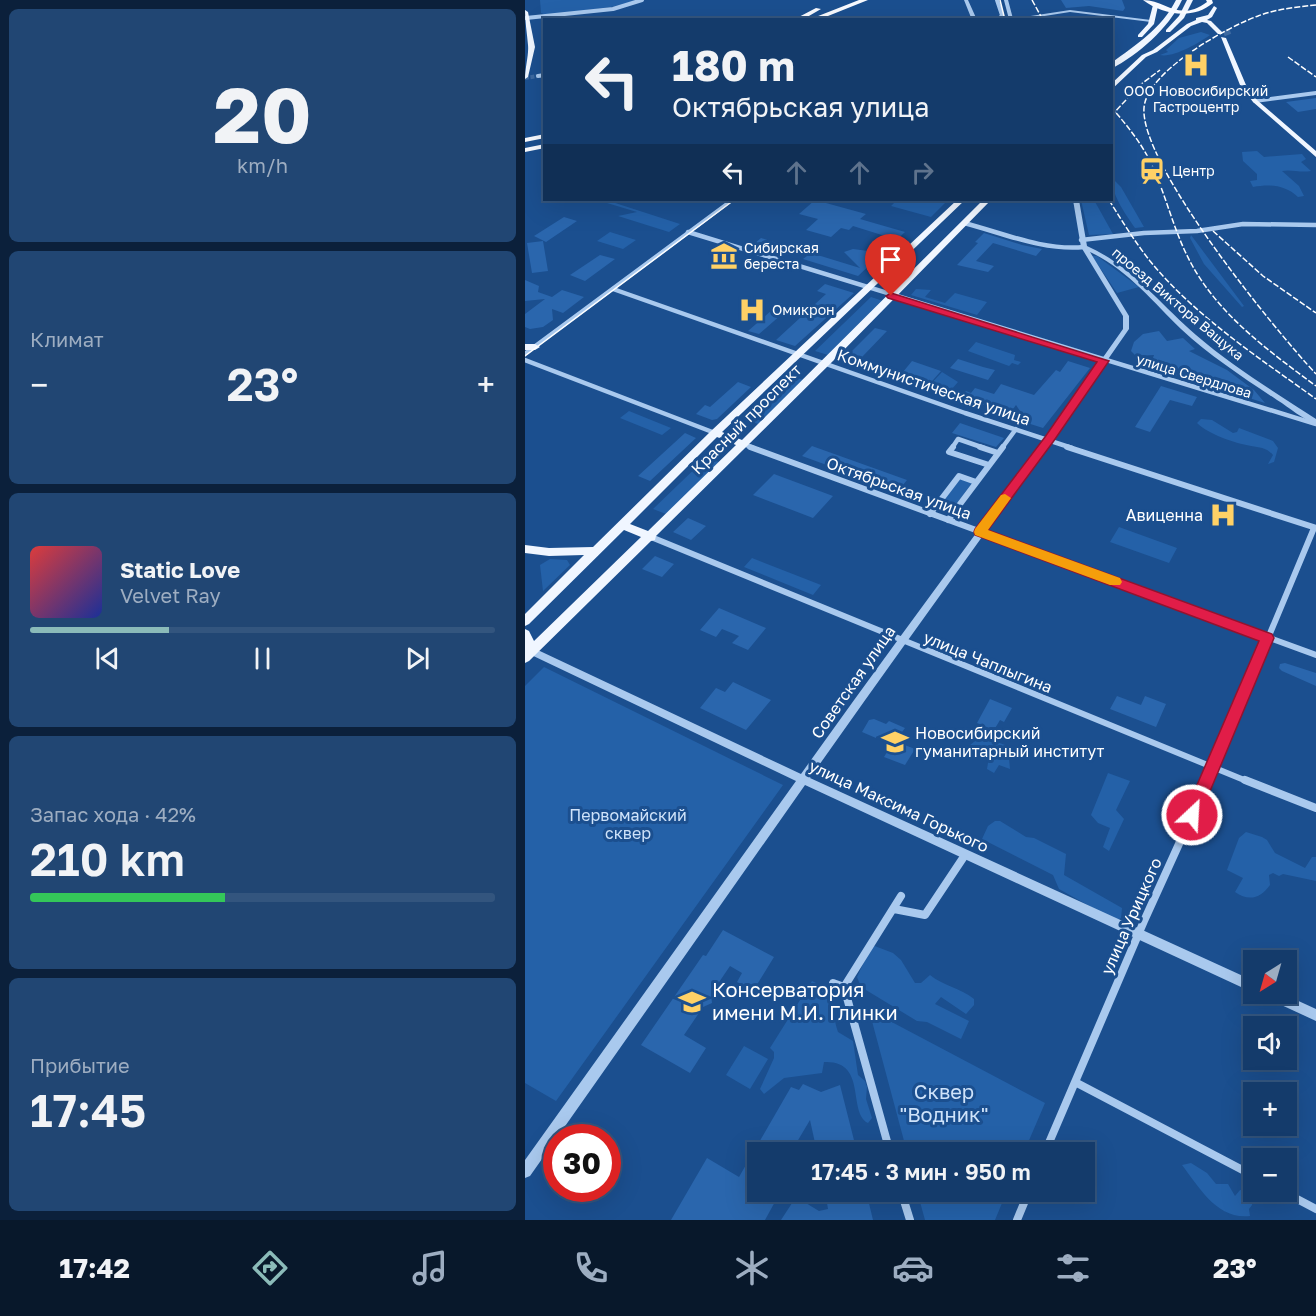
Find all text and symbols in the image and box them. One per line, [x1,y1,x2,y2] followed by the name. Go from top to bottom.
[672,40,795,90] text: 180 m
[573,42,651,120] icon: left
[1181,50,1211,80] hospital icon: ООО Новосибирский Гастроцентр
[213,67,312,160] text: 20
[1124,82,1268,115] place label: ООО Новосибирский Гастроцентр
[672,91,929,123] text: Октябрьская улица
[237,153,288,177] text: km/h
[717,156,750,189] icon: left
[780,156,813,189] icon: ahead
[843,156,876,189] icon: ahead
[906,156,939,189] icon: right
[1137,156,1167,186] station icon: Центр
[1172,162,1215,179] place label: Центр
[865,234,916,296] pin
[744,239,819,272] place label: Сибирская береста
[709,241,739,271] museum icon: Сибирская береста
[874,243,907,276] icon: arrive
[1109,244,1248,364] street label: проезд Виктора Ващука
[737,295,767,325] hospital icon: Омикрон
[772,301,835,318] place label: Омикрон
[30,327,104,351] text: Климат
[835,344,1033,430] street label: Коммунистическая улица
[1134,350,1254,401] street label: улица Свердлова
[227,357,298,411] text: 23°
[687,360,805,478] street label: Красный проспект
[30,365,48,404] text: −
[477,365,495,404] text: +
[824,453,974,523] street label: Октябрьская улица
[1208,500,1238,530] hospital icon: Авиценна
[1126,505,1203,525] place label: Авиценна
[120,556,240,583] text: Static Love
[120,583,221,607] text: Velvet Ray
[807,622,899,742] street label: Советская улица
[921,627,1055,697] street label: улица Чаплыгина
[91,642,124,675] icon: previous
[246,642,279,675] icon: pause
[401,642,434,675] icon: next
[915,723,1105,761] place label: Новосибирский гуманитарный институт
[880,727,910,757] school or university icon: Новосибирский гуманитарный институт
[806,756,992,856] street label: улица Максима Горького
[1160,783,1224,847] position arrow
[30,802,196,826] text: Запас хода · 42%
[569,805,687,843] park label: Первомайский сквер
[30,832,185,886] text: 210 km
[1096,854,1166,978] street label: улица Урицкого
[1243,950,1297,1004] north arrow
[1243,950,1297,1202] map controls
[712,977,898,1024] place label: Консерватория имени М.И. Глинки
[677,987,707,1017] school or university icon: Консерватория имени М.И. Глинки
[1243,1016,1297,1070] button: sound
[30,1053,130,1077] text: Прибытие
[899,1079,989,1126] park label: Сквер "Водник"
[1243,1082,1297,1136] button: +
[30,1083,146,1137] text: 17:45
[543,1124,621,1202] speed limit sign: 30
[1243,1148,1297,1202] button: −
[811,1158,1031,1185] text: 17:45 · 3 мин · 950 m
[249,1247,291,1289] icon: directions
[409,1247,451,1289] icon: music
[570,1247,612,1289] icon: phone
[731,1247,773,1289] icon: climate
[892,1247,934,1289] icon: car
[1052,1247,1094,1289] icon: filters
[59,1252,130,1284] text: 17:42
[1213,1252,1257,1284] text: 23°

